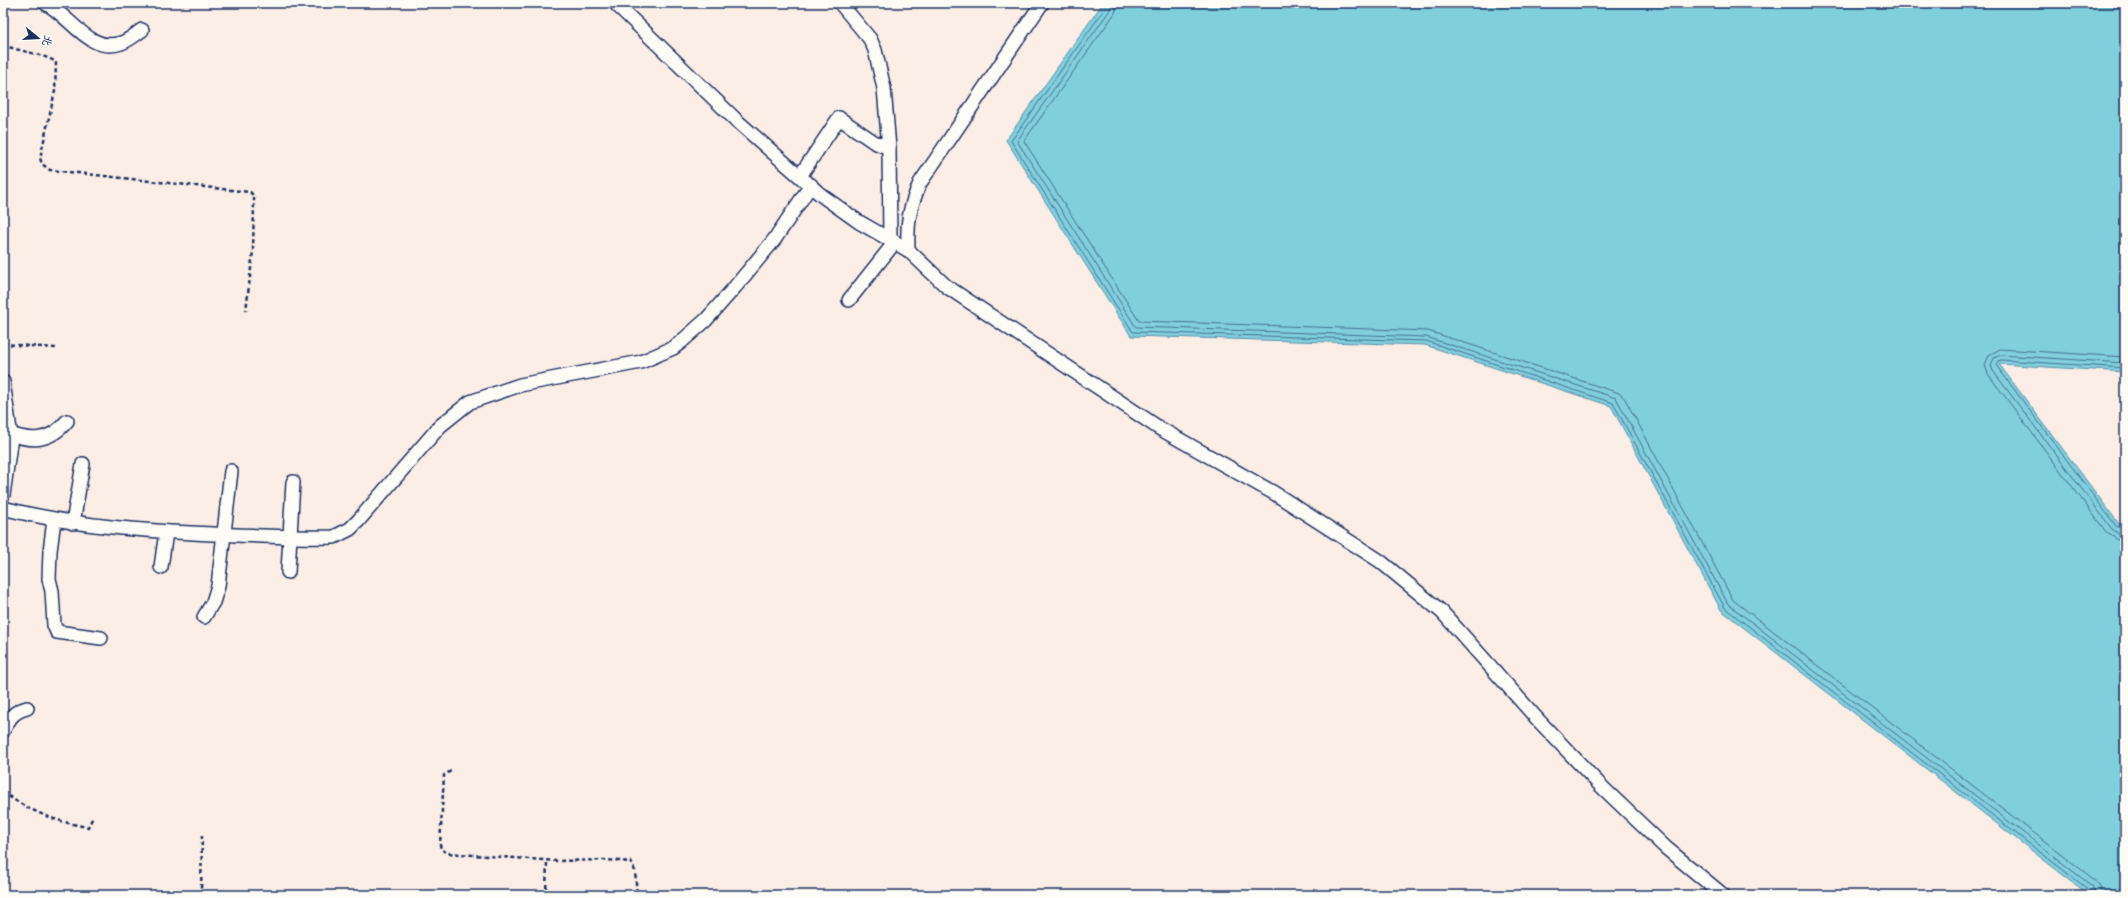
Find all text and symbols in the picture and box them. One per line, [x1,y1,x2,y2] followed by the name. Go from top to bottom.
[18,18,58,58] north arrow
[37,33,56,48] text: 北

